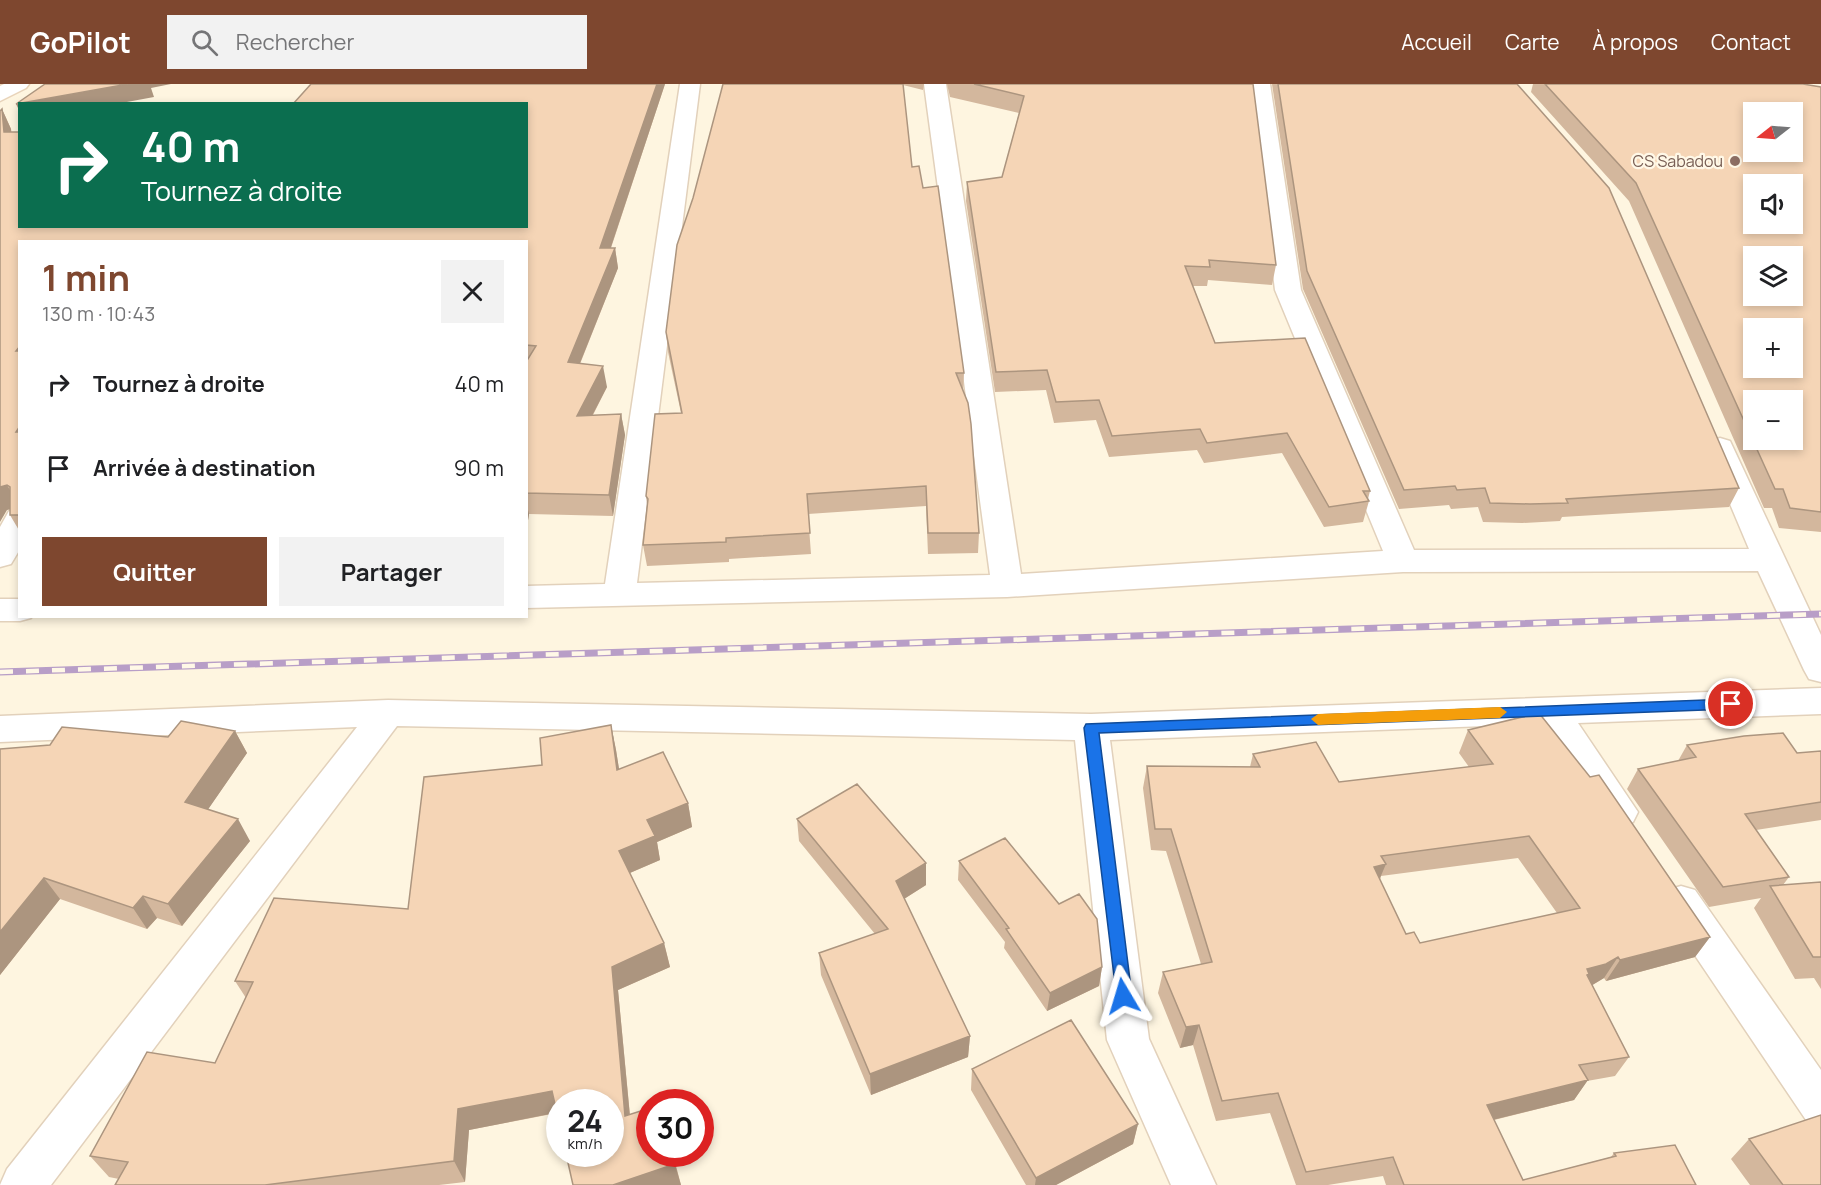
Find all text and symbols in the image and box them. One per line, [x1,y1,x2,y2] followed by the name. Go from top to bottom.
[167,15,587,69] search box
[30,23,131,61] text: GoPilot
[188,26,221,59] icon: search
[236,27,354,57] text: Rechercher
[1401,28,1472,56] text: Accueil
[1505,28,1559,56] text: Carte
[1592,28,1678,56] text: À propos
[1711,28,1791,56] text: Contact
[1743,102,1803,162] north arrow
[1743,102,1803,450] map controls
[141,117,240,175] text: 40 m
[42,126,120,204] icon: right
[1632,150,1723,172] place label: CS Sabadou
[1728,154,1742,168] marker: CS Sabadou
[141,172,342,209] text: Tournez à droite
[1743,174,1803,234] button: sound
[1743,246,1803,306] button: layers
[42,253,130,302] text: 1 min
[441,260,504,323] button: close
[42,300,155,327] text: 130 m · 10:43
[1743,318,1803,378] button: +
[42,368,75,401] icon: right
[93,369,265,399] text: Tournez à droite
[455,369,504,399] text: 40 m
[1743,390,1803,450] button: −
[42,452,75,485] icon: arrive
[93,453,316,483] text: Arrivée à destination
[454,453,504,483] text: 90 m
[42,537,267,606] button: Quitter
[279,537,504,606] button: Partager
[1705,678,1756,729] pin
[1714,687,1747,720] icon: arrive
[1091,964,1155,1028] position arrow
[636,1089,714,1167] speed limit sign: 30
[567,1100,603,1141] text: 24
[568,1133,602,1154] text: km/h

